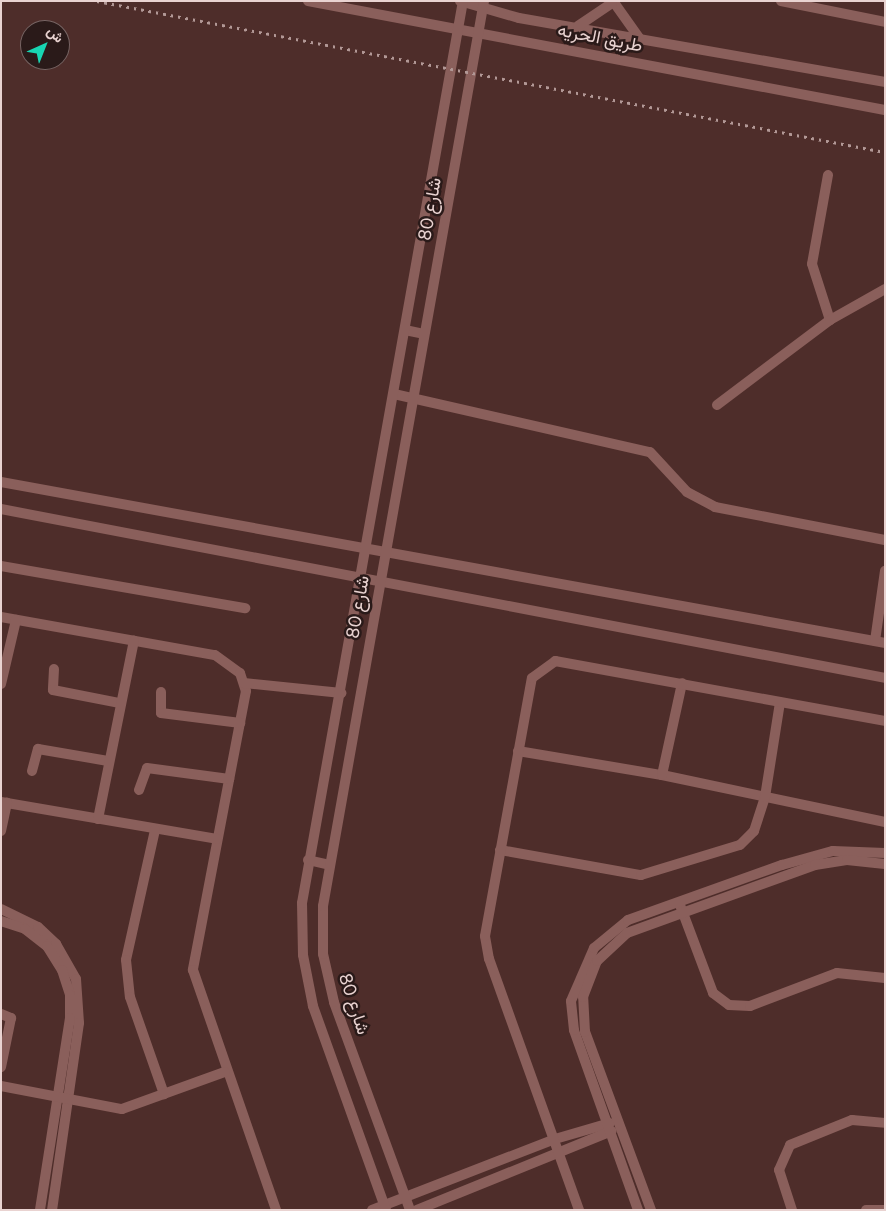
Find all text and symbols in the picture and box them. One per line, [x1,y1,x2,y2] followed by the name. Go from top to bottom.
[556,19,644,57] street label: طريق الحريه
[20,20,70,70] north arrow
[43,23,67,47] text: ش
[414,176,446,242] street label: شارع 80
[342,574,374,640] street label: شارع 80
[334,971,374,1037] street label: شارع 80

